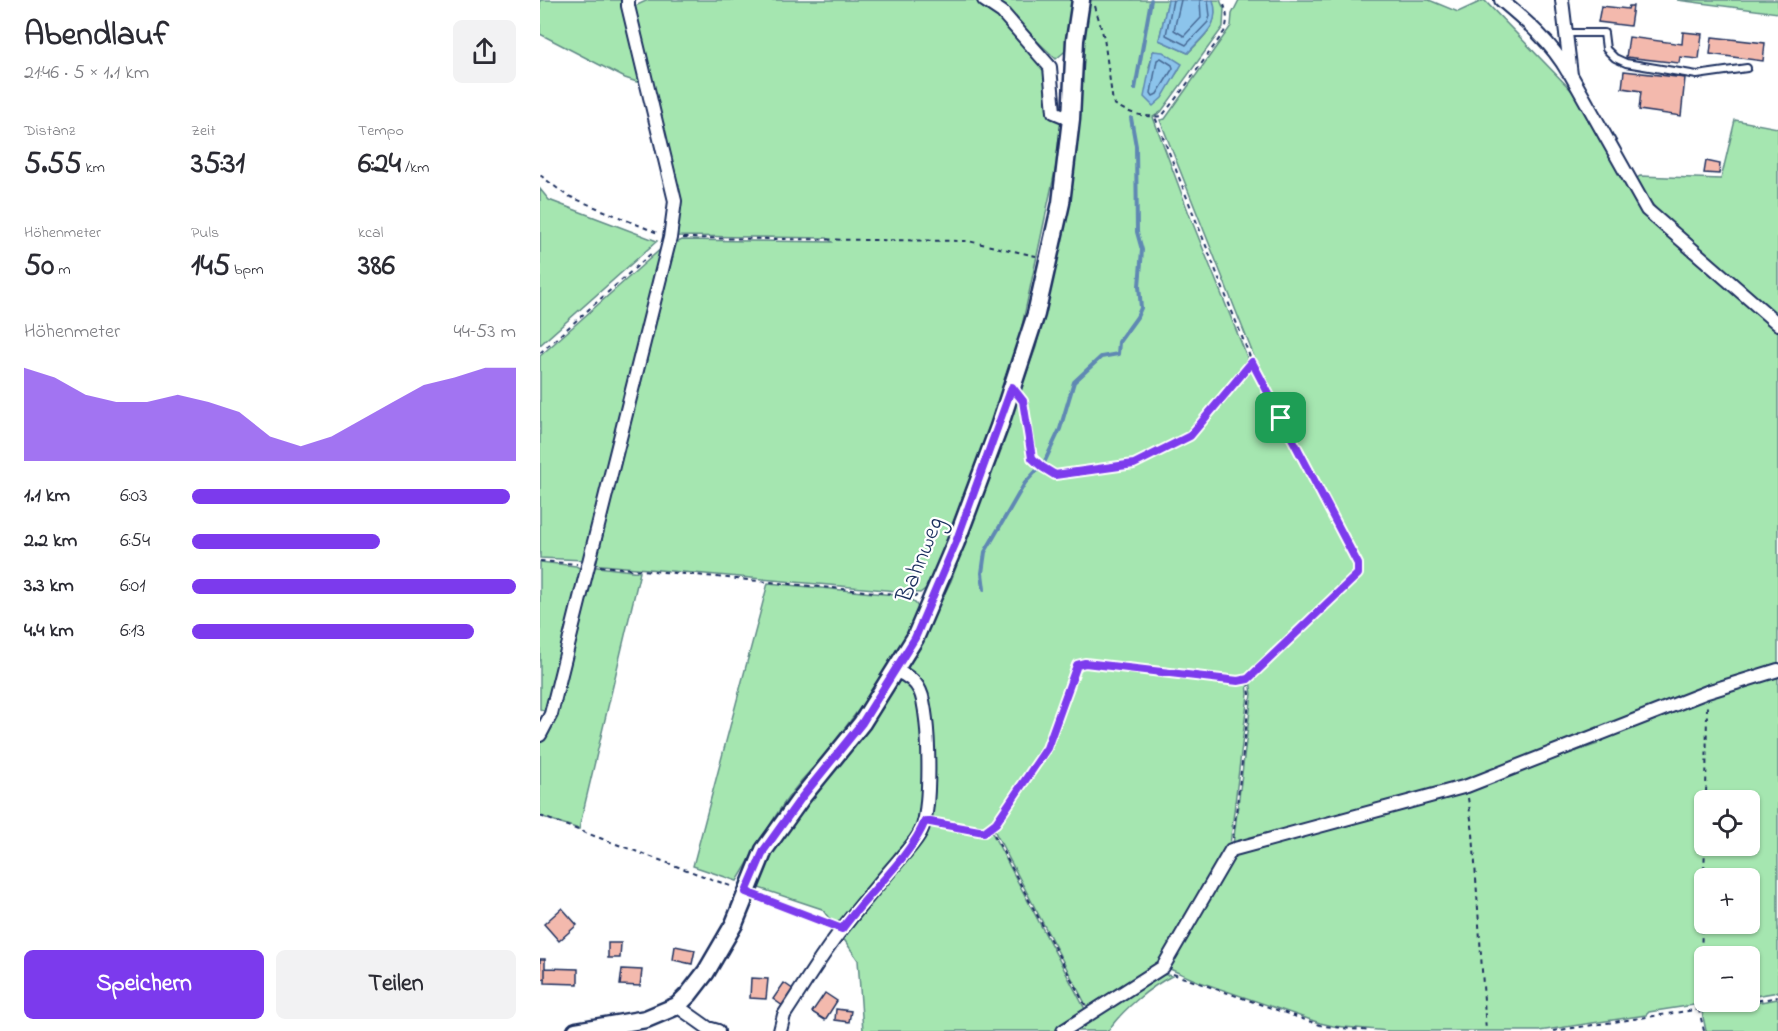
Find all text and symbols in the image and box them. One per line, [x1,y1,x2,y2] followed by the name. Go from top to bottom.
[24,12,169,60] text: Abendlauf
[453,20,516,83] button: share
[24,59,149,88] text: 21:46 · 5 × 1.1 km
[24,119,75,143] text: Distanz
[191,119,216,143] text: Zeit
[358,119,404,143] text: Tempo
[24,143,82,187] text: 5.55
[191,143,245,187] text: 35:31
[358,143,401,187] text: 6:24
[82,156,105,180] text: km
[401,156,429,180] text: /km
[24,221,101,245] text: Höhenmeter
[191,221,219,245] text: Puls
[358,221,383,245] text: kcal
[24,245,54,289] text: 50
[191,245,230,289] text: 145
[358,245,395,289] text: 386
[54,258,71,282] text: m
[230,258,264,282] text: bpm
[24,318,120,347] text: Höhenmeter
[454,318,516,347] text: 44–53 m
[1255,392,1306,443] pin
[1264,401,1297,434] icon: arrive
[24,482,70,511] text: 1.1 km
[120,482,147,511] text: 6:03
[888,512,954,609] street label: Bahnweg
[24,527,77,556] text: 2.2 km
[120,527,150,556] text: 6:54
[24,572,74,601] text: 3.3 km
[120,572,146,601] text: 6:01
[24,617,74,646] text: 4.4 km
[120,617,145,646] text: 6:13
[1694,790,1760,1012] map controls
[1694,790,1760,856] button: locate
[1694,868,1760,934] button: +
[1694,946,1760,1012] button: −
[24,950,264,1019] button: Speichern
[276,950,516,1019] button: Teilen

